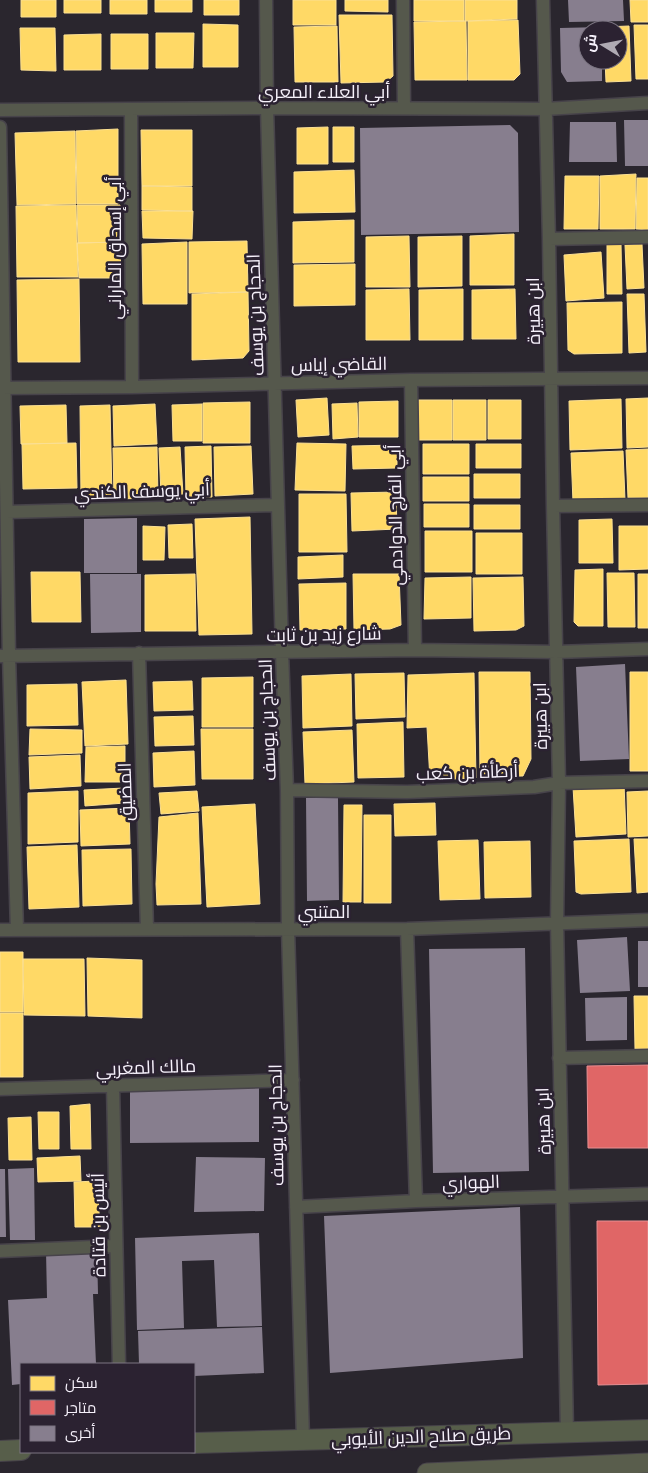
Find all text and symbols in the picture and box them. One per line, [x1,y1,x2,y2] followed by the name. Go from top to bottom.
[578,20,628,70] north arrow
[580,32,601,53] text: ش
[258,80,390,106] street label: أبي العلاء المعري
[103,176,129,320] street label: أبي إسحاق الماراني
[241,253,270,376] street label: الحجاج بن يوسف
[521,277,545,345] street label: ابن هبيرة
[291,352,387,378] street label: القاضي إياس
[382,444,411,586] street label: أبي الفرج الدوادمي
[74,477,211,508] street label: أبي يوسف الكندي
[266,621,382,648] street label: شارع زيد بن ثابت
[253,658,282,781] street label: الحجاج بن يوسف
[528,682,552,750] street label: ابن هبيرة
[416,759,519,785] street label: أرطأة بن كعب
[112,762,139,822] street label: المضيق
[298,900,350,926] street label: المتنبي
[95,1054,197,1083] street label: مالك المغربي
[263,1064,290,1186] street label: الحجاج بن يوسف
[530,1087,556,1155] street label: ابن هبيرة
[442,1169,500,1197] street label: الهواري
[86,1173,110,1277] street label: أنيس بن قتادة
[20,1363,195,1453] legend
[65,1373,98,1393] text: سكن
[64,1398,96,1417] text: متاجر
[330,1421,512,1454] street label: طريق صلاح الدين الأيوبي
[65,1423,95,1443] text: أخرى

